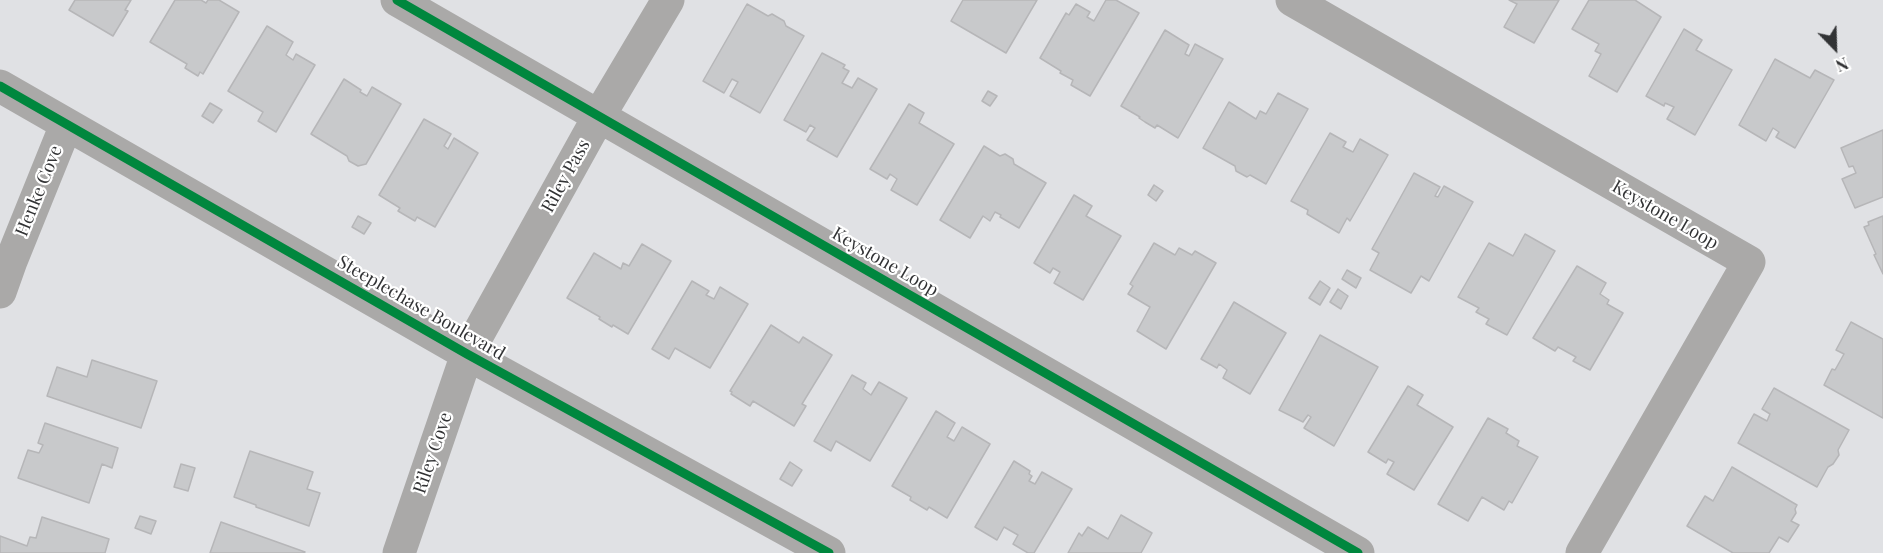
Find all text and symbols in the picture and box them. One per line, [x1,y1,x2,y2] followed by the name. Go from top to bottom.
[1805,18,1865,78] north arrow
[1833,53,1852,77] text: N
[537,136,595,216] street label: Riley Pass
[11,142,67,240] street label: Henke Cove
[1608,176,1722,254] street label: Keystone Loop
[828,223,942,301] street label: Keystone Loop
[333,251,509,365] street label: Steeplechase Boulevard
[409,410,457,496] street label: Riley Cove

